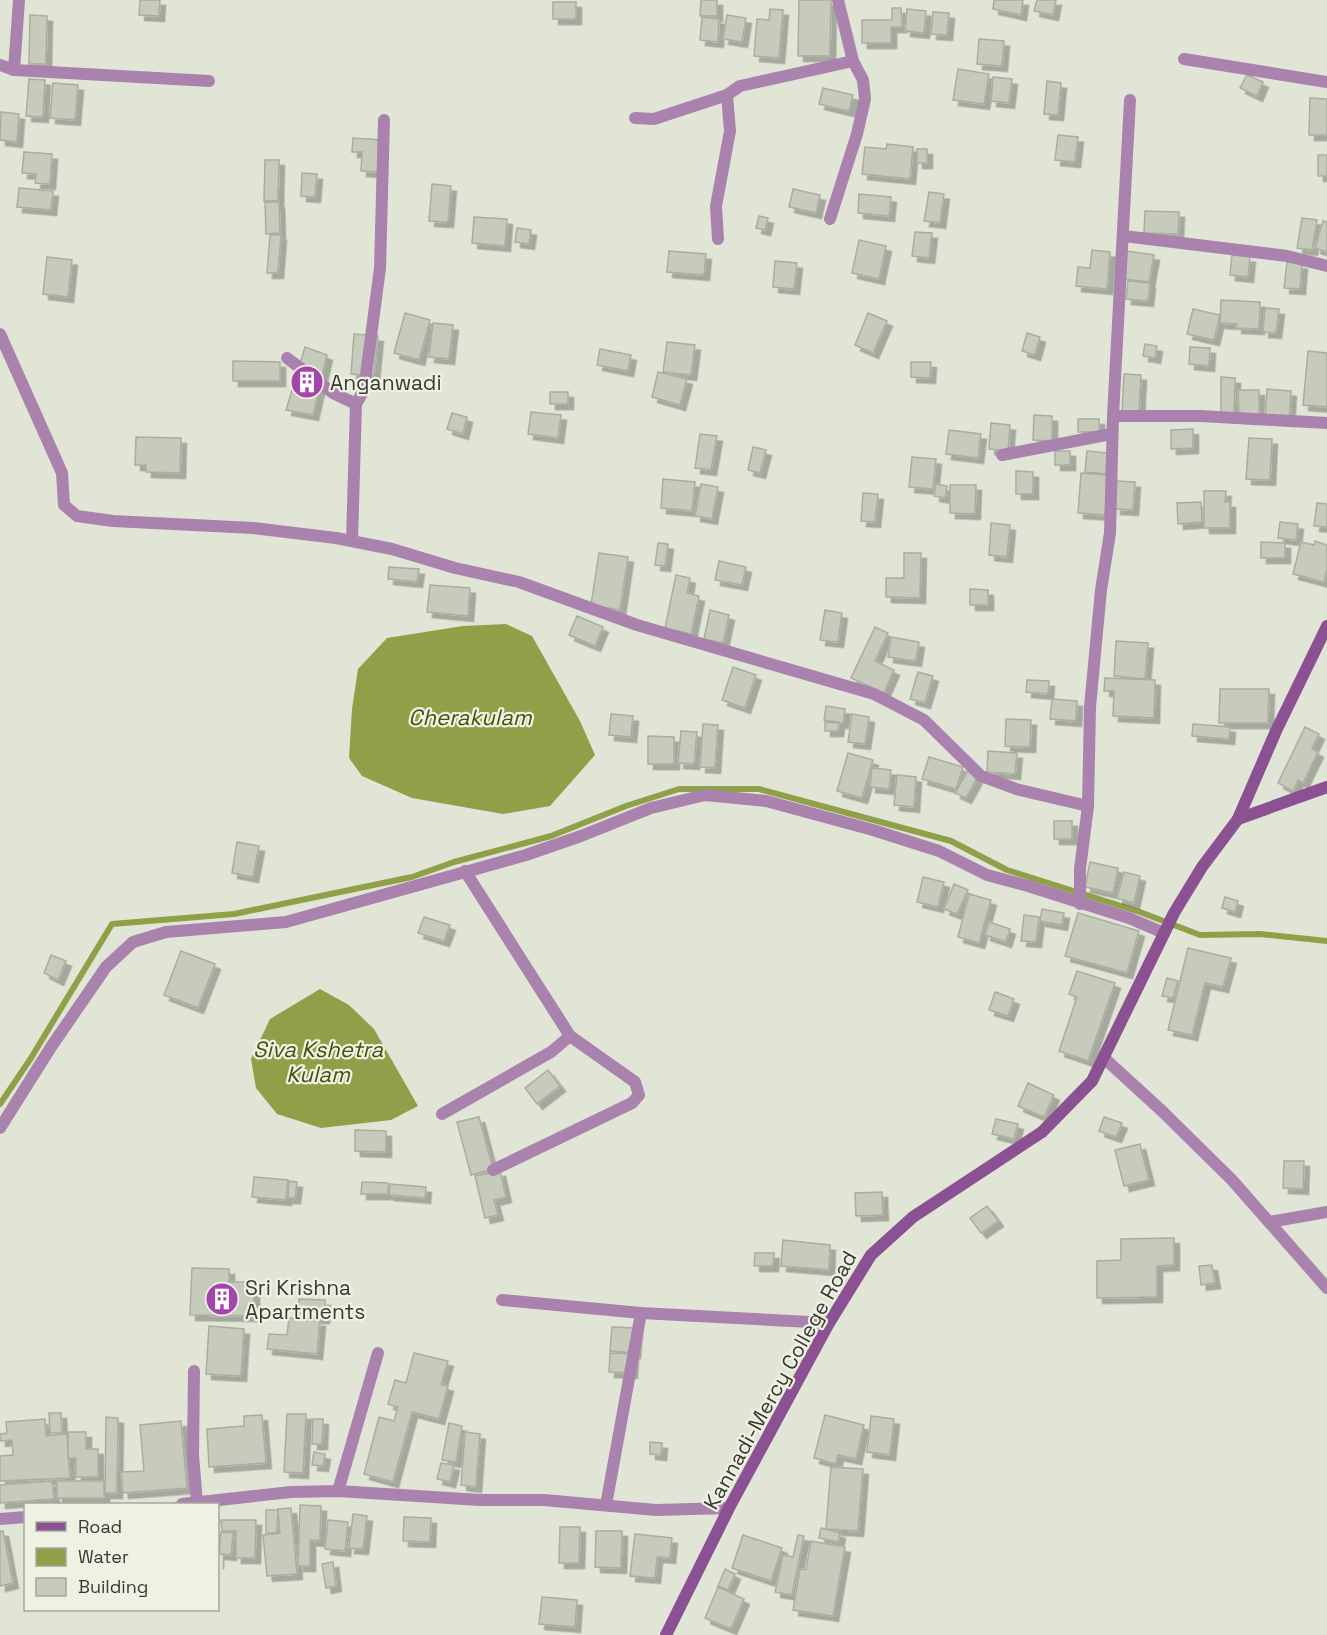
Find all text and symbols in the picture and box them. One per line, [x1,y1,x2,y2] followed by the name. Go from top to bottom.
[289,364,325,400] building icon: Anganwadi
[330,369,442,396] place label: Anganwadi
[408,703,533,731] water label: Cherakulam
[253,1035,383,1088] water label: Siva Kshetra Kulam
[698,1246,862,1514] street label: Kannadi-Mercy College Road
[245,1274,365,1325] place label: Sri Krishna Apartments
[204,1281,240,1317] building icon: Sri Krishna Apartments
[24,1503,219,1611] legend
[78,1515,122,1538] text: Road
[78,1545,129,1568] text: Water
[78,1575,148,1598] text: Building

